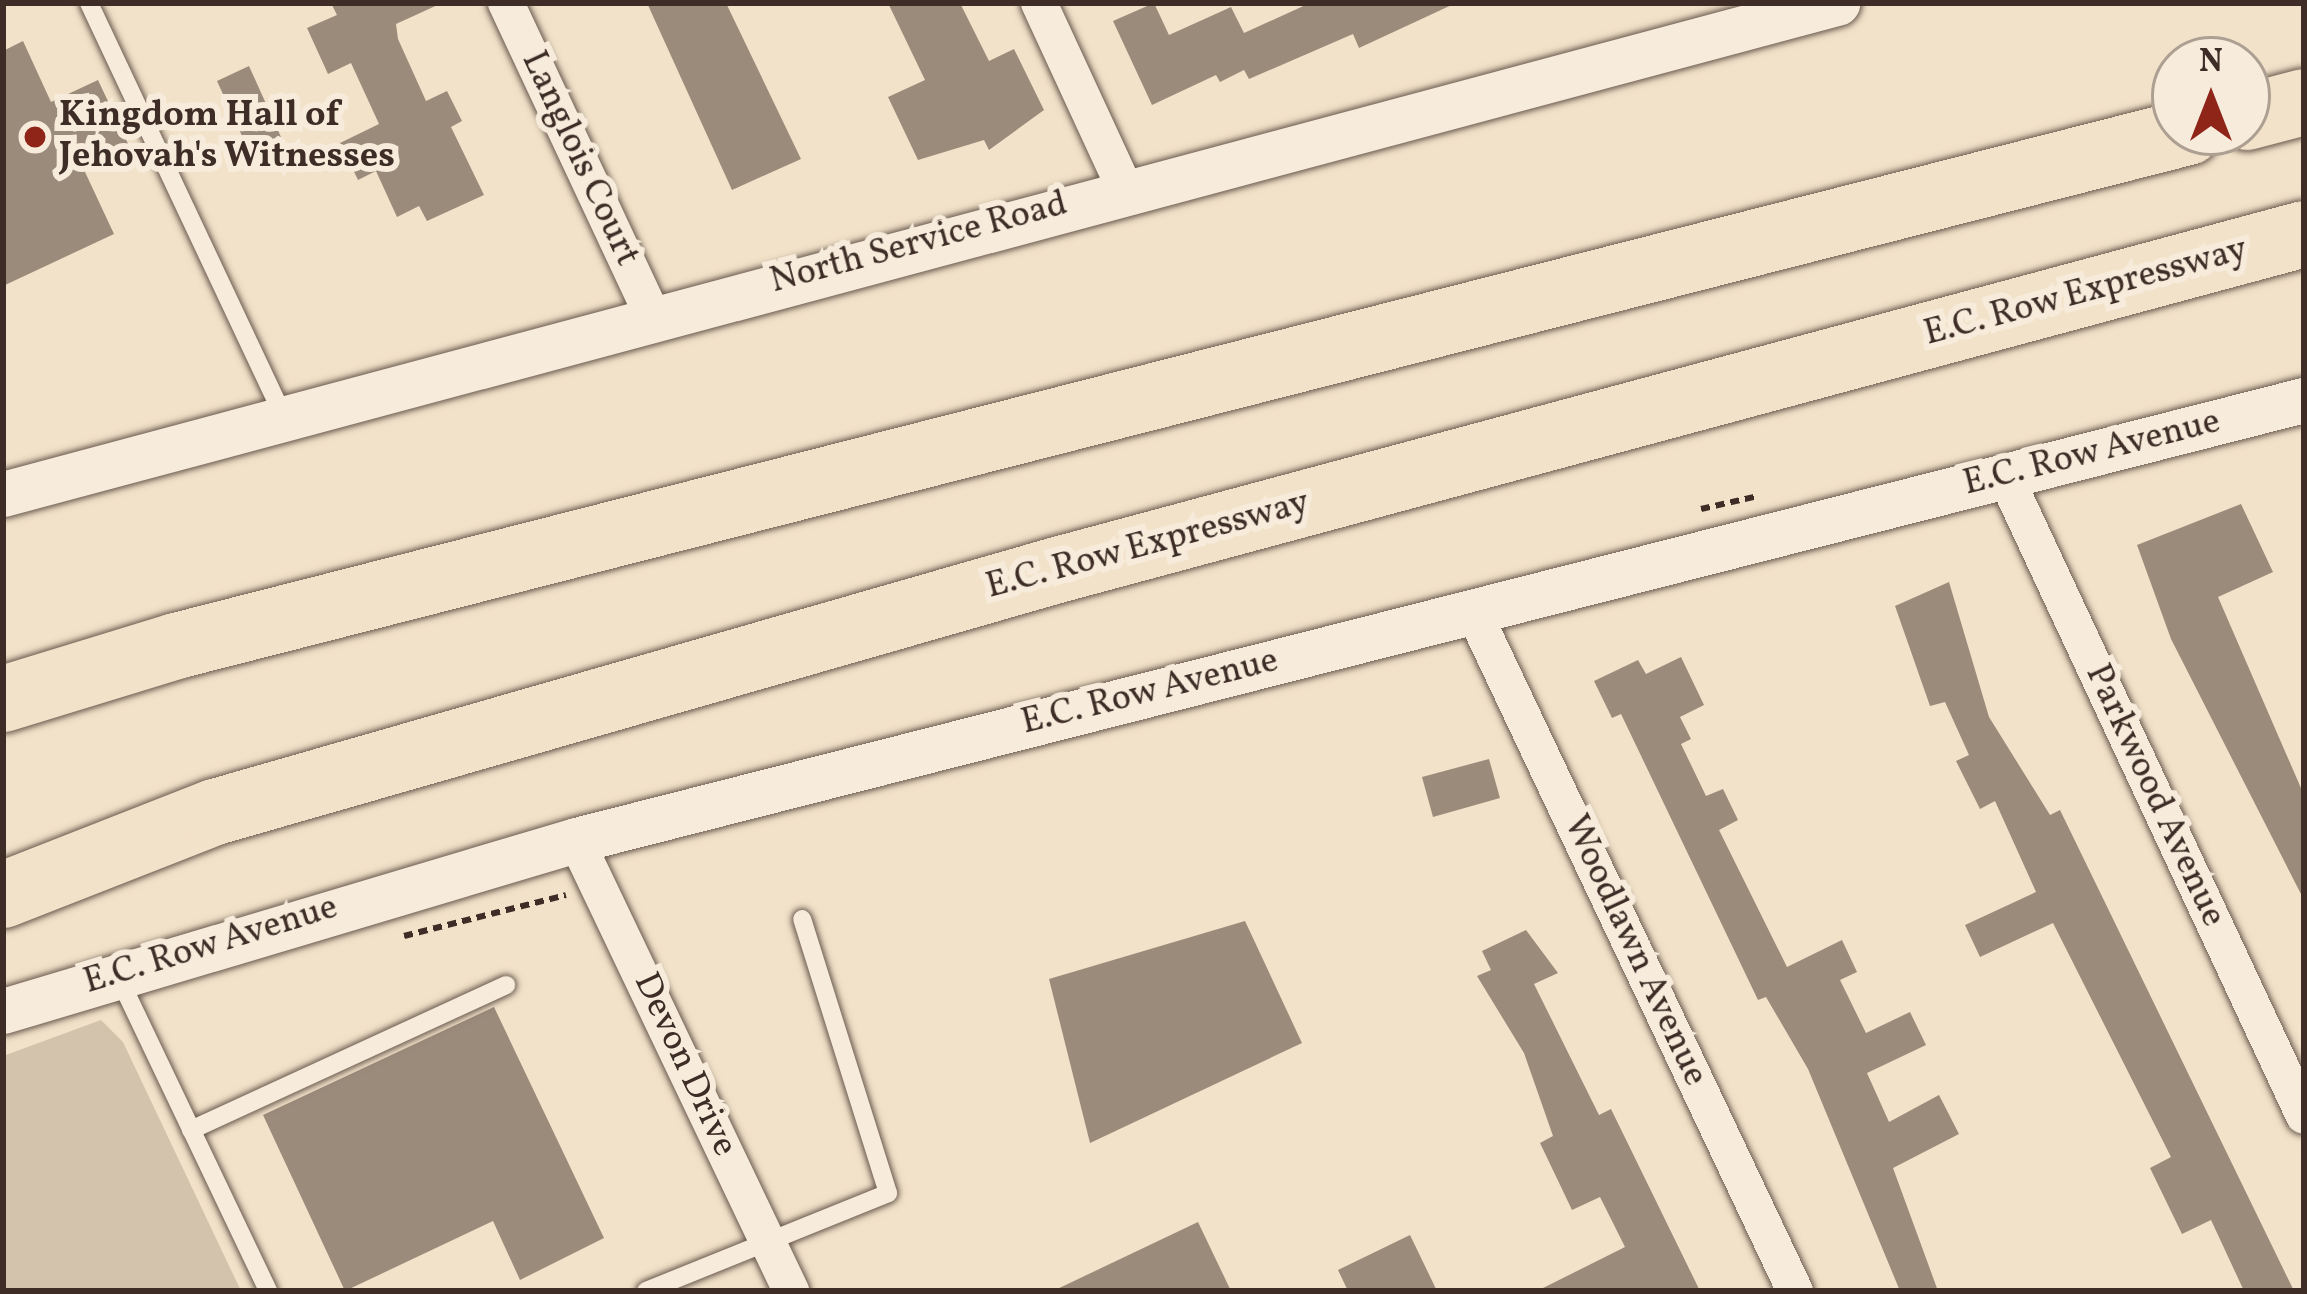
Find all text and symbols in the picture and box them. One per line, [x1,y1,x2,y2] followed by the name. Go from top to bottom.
[2151,36,2271,156] north arrow
[2199,40,2223,86] text: N
[510,45,648,273] street label: Langlois Court
[59,94,395,179] place label: Kingdom Hall of Jehovah's Witnesses
[22,124,48,150] marker: Kingdom Hall of Jehovah's Witnesses
[766,184,1072,304] street label: North Service Road
[1919,229,2253,357] street label: E.C. Row Expressway
[1959,401,2225,507] street label: E.C. Row Avenue
[981,482,1315,610] street label: E.C. Row Expressway
[1017,640,1283,746] street label: E.C. Row Avenue
[2074,658,2234,934] street label: Parkwood Avenue
[1552,809,1716,1093] street label: Woodlawn Avenue
[78,887,344,1005] street label: E.C. Row Avenue
[623,966,745,1164] street label: Devon Drive

